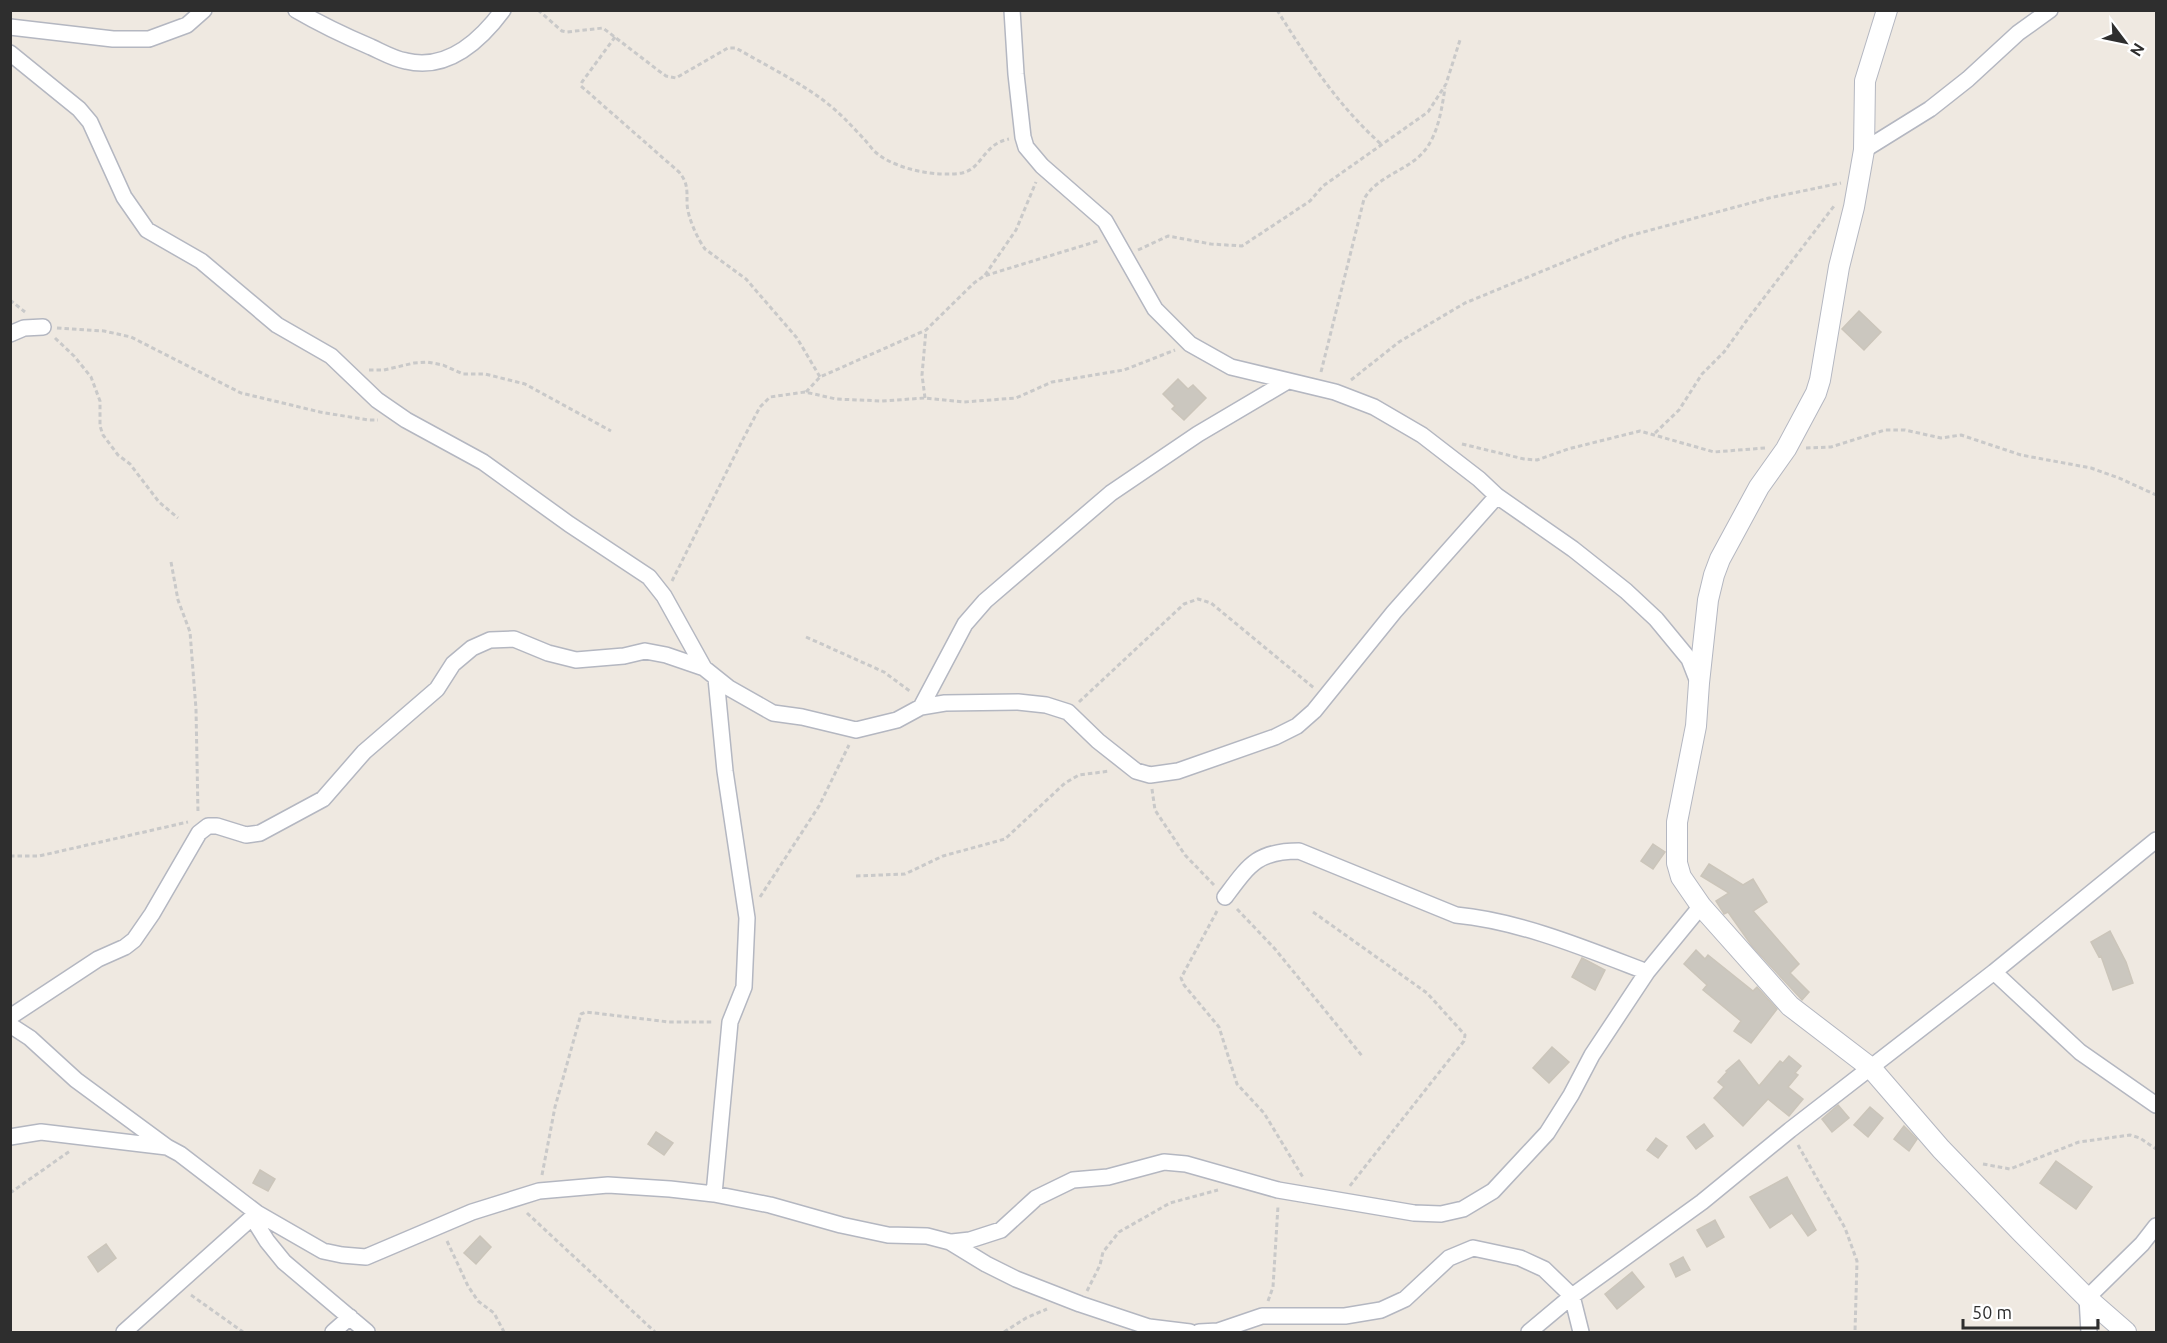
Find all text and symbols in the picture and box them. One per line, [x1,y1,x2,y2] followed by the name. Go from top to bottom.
[2095,12,2155,72] north arrow
[2127,40,2149,60] text: N
[1963,1292,2098,1330] scale bar
[1972,1302,2012,1322] text: 50 m

